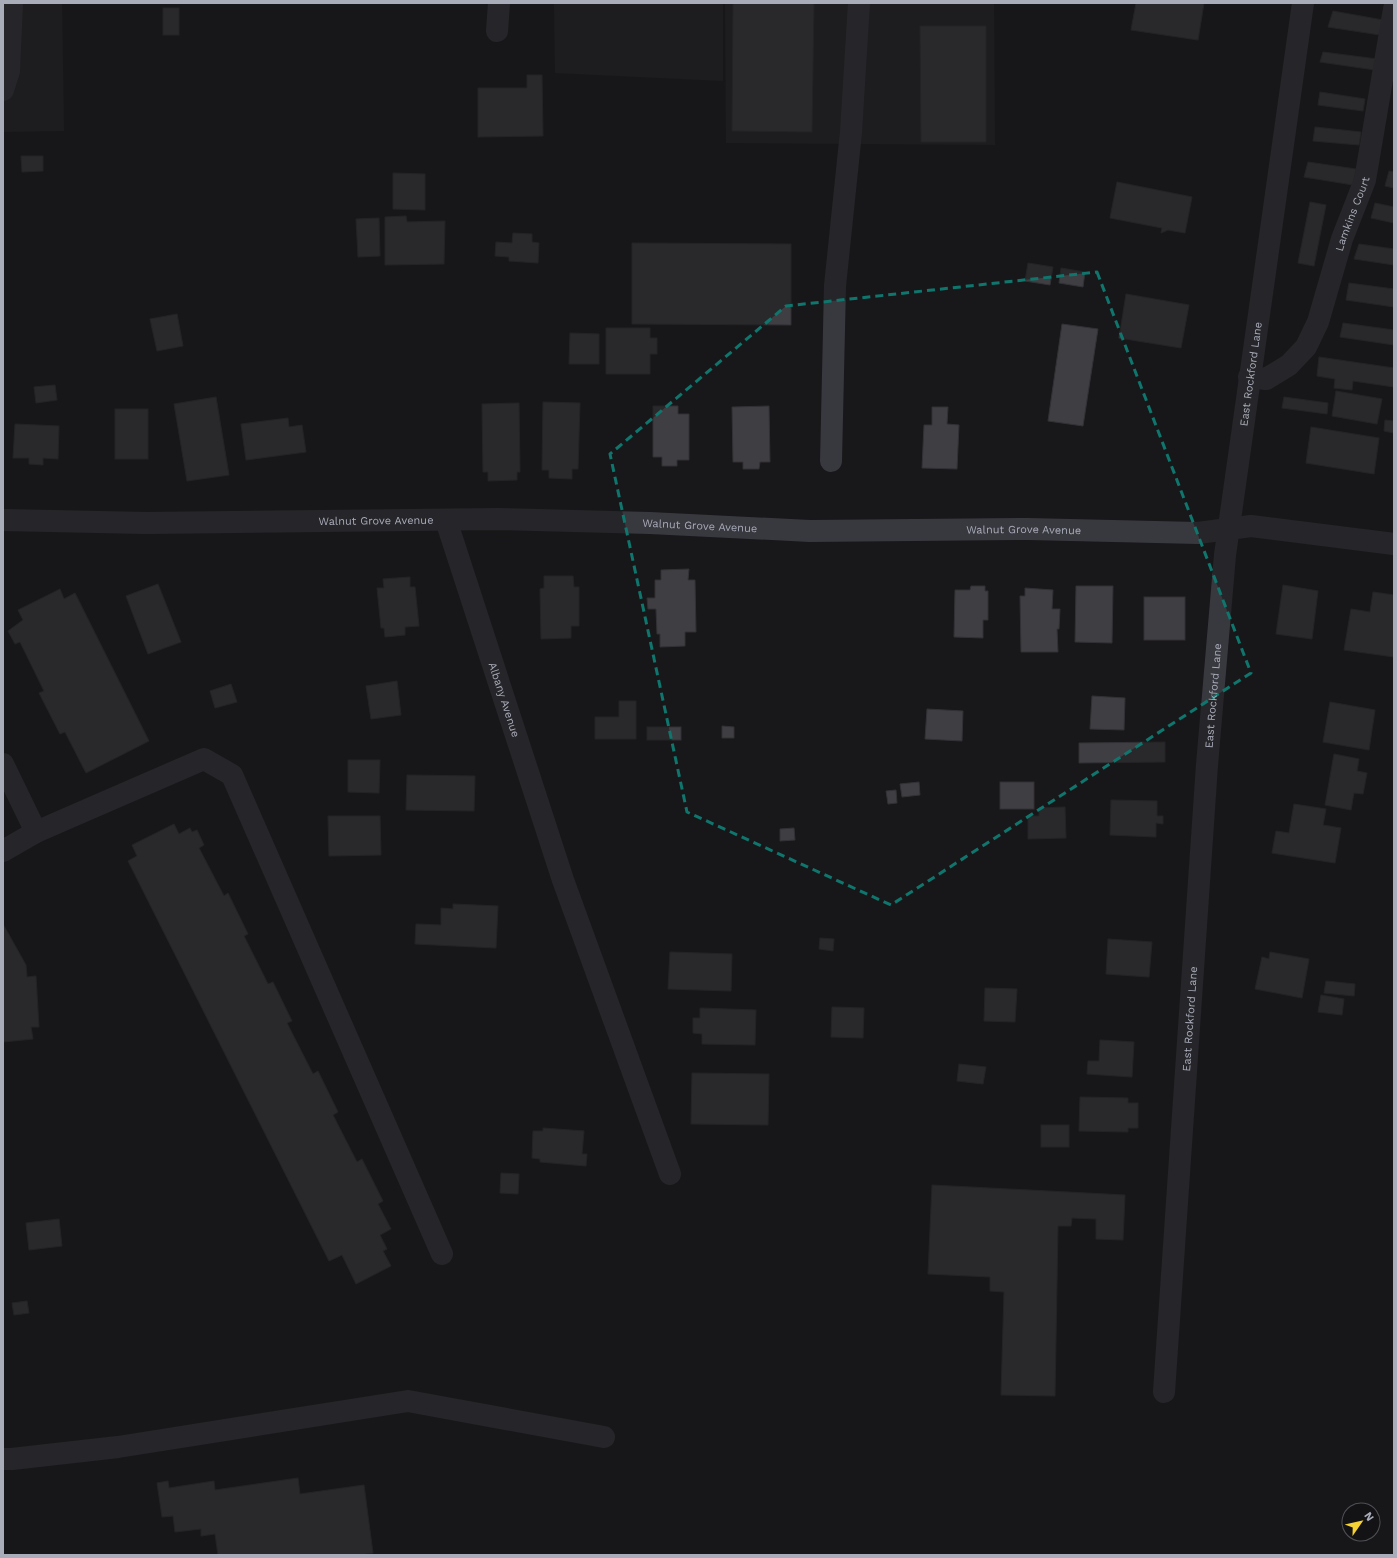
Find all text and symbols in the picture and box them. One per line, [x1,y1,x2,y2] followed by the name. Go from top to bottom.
[1332,176,1372,253] street label: Lamkins Court
[1237,321,1264,427] street label: East Rockford Lane
[318,513,434,528] street label: Walnut Grove Avenue
[642,516,758,535] street label: Walnut Grove Avenue
[966,522,1081,537] street label: Walnut Grove Avenue
[1202,643,1224,749] street label: East Rockford Lane
[486,661,523,739] street label: Albany Avenue
[1179,966,1200,1072] street label: East Rockford Lane
[1341,1502,1381,1542] north arrow
[1361,1510,1377,1524] text: N

